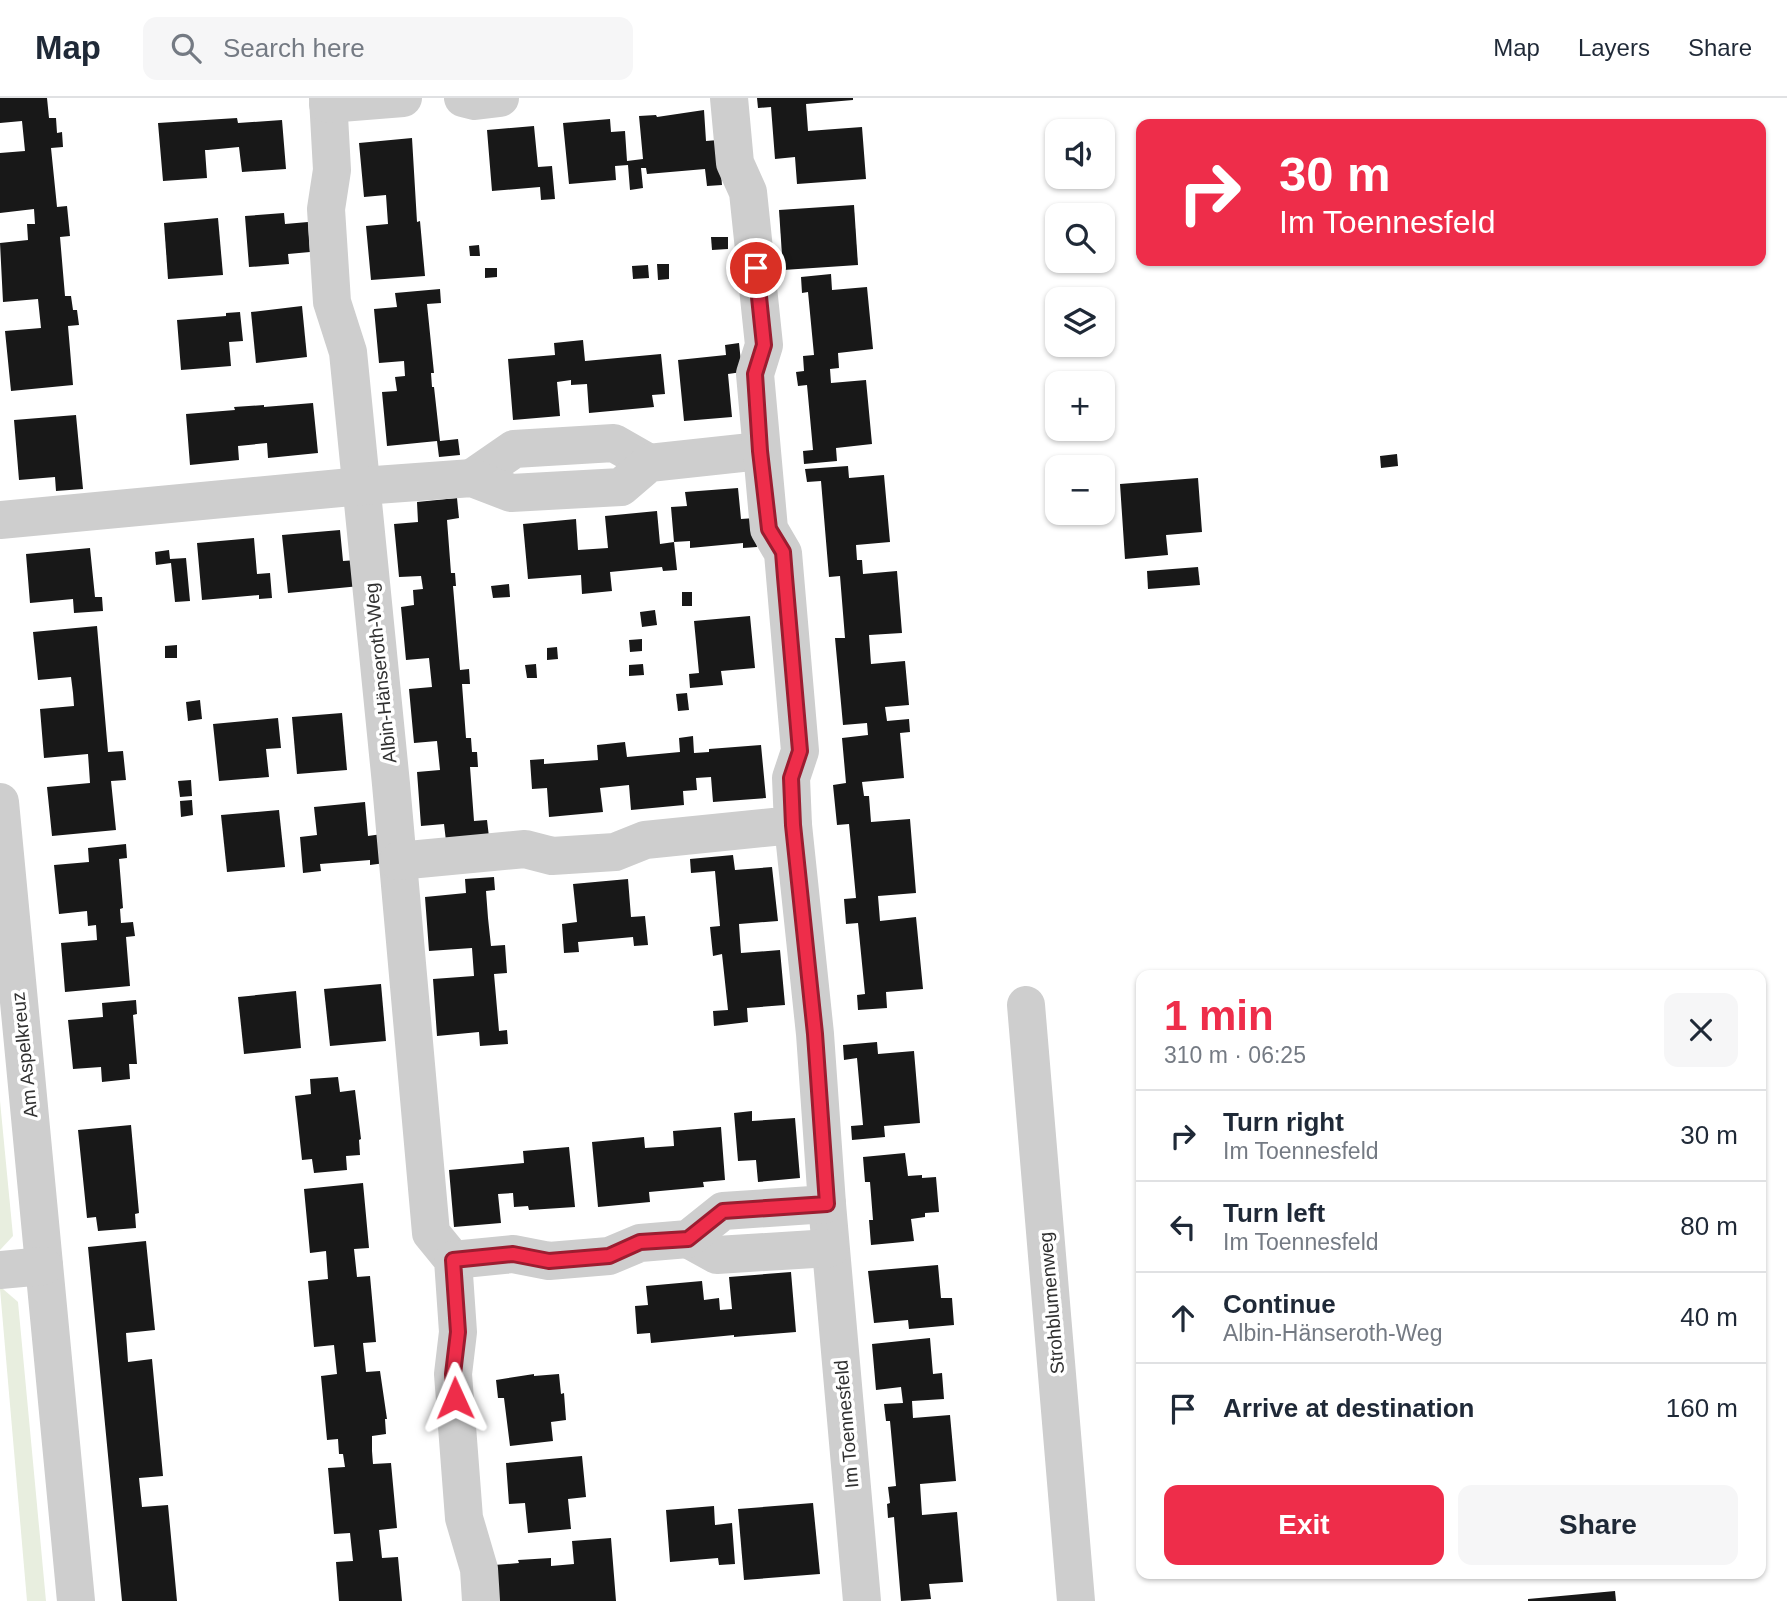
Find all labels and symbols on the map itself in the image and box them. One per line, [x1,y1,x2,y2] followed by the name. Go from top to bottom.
[726,238,786,298] pin
[361,582,400,764] street label: Albin-Hänseroth-Weg
[7,991,42,1119] street label: Am Aspelkreuz
[1035,1231,1068,1375] street label: Strohblumenweg
[830,1359,863,1489] street label: Im Toennesfeld
[418,1361,492,1435] position arrow

